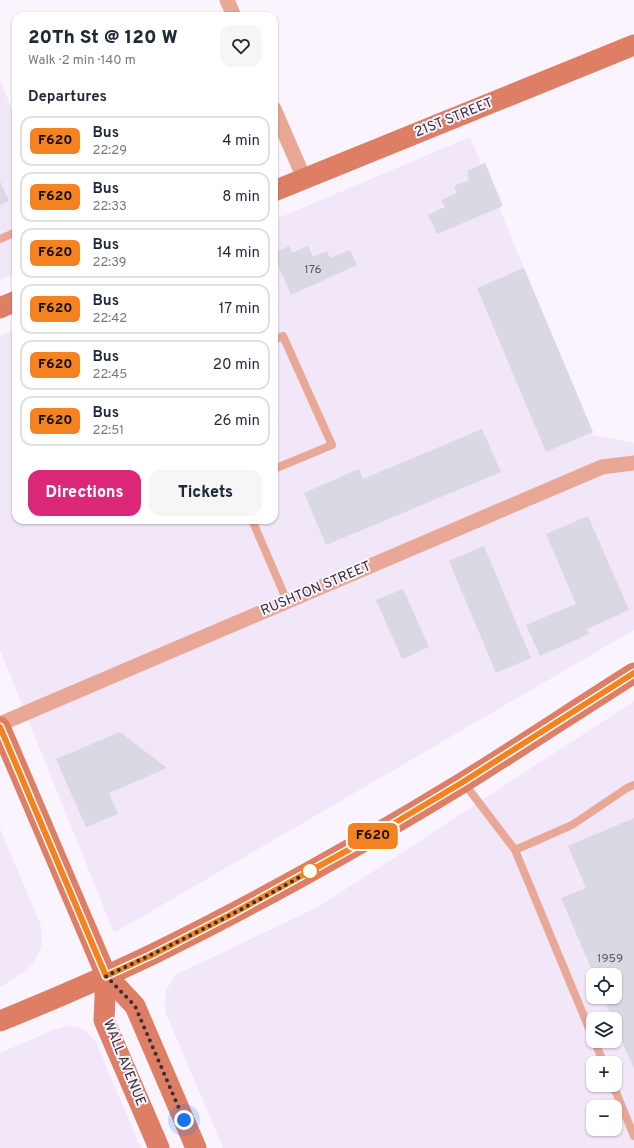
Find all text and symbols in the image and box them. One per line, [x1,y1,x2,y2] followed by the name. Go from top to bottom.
[220,25,262,67] button: heart
[28,26,178,50] text: 20Th St @ 120 W
[28,53,136,69] text: Walk · 2 min · 140 m
[28,88,107,107] text: Departures
[412,95,496,141] street label: 21ST STREET
[92,124,119,143] text: Bus
[38,132,72,149] text: F620
[222,132,260,151] text: 4 min
[92,143,127,159] text: 22:29
[92,180,119,199] text: Bus
[38,188,72,205] text: F620
[222,188,260,207] text: 8 min
[92,199,127,215] text: 22:33
[92,236,119,255] text: Bus
[38,244,72,261] text: F620
[217,244,260,263] text: 14 min
[92,255,127,271] text: 22:39
[304,262,322,278] house number: 176
[92,292,119,311] text: Bus
[38,300,72,317] text: F620
[219,300,260,319] text: 17 min
[92,311,127,327] text: 22:42
[92,348,119,367] text: Bus
[38,356,72,373] text: F620
[213,356,260,375] text: 20 min
[92,367,127,383] text: 22:45
[92,404,119,423] text: Bus
[38,412,72,429] text: F620
[213,412,260,431] text: 26 min
[92,423,124,439] text: 22:51
[28,470,141,516] button: Directions
[149,470,262,516] button: Tickets
[258,558,374,620] street label: RUSHTON STREET
[345,823,401,849] line badge: F620
[356,827,390,844] text: F620
[301,862,319,880] unlabelled marker
[597,951,623,967] house number: 1959
[586,968,622,1136] map controls
[586,968,622,1004] button: locate
[586,1012,622,1048] button: layers
[99,1017,149,1109] street label: WALL AVENUE
[586,1056,622,1092] button: +
[586,1100,622,1136] button: −
[174,1110,194,1130] your location

